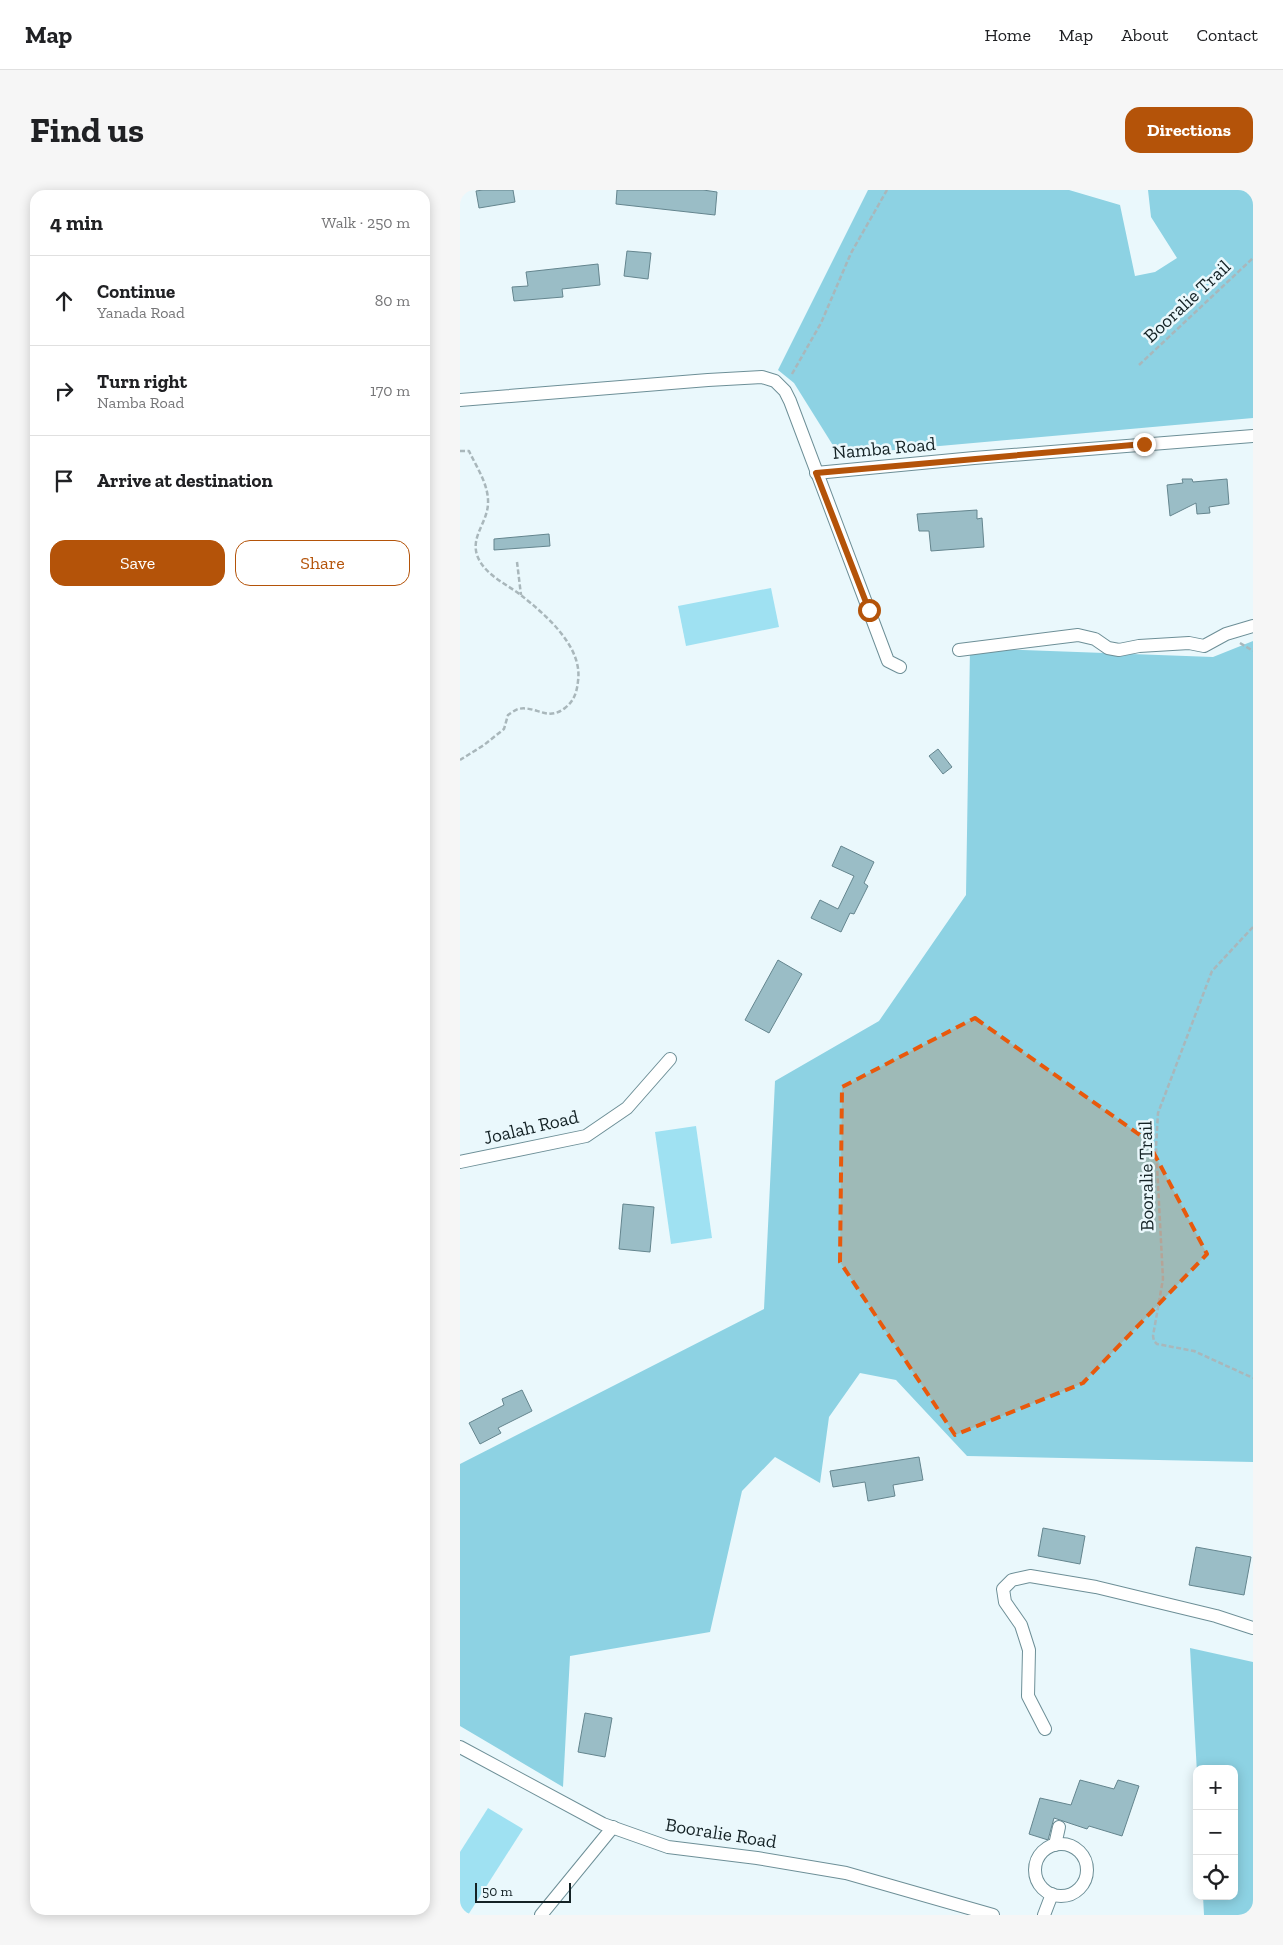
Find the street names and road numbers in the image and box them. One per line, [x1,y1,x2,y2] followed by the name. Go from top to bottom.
[1139,255,1235,347] street label: Booralie Trail
[831,432,937,464] street label: Namba Road
[481,1105,581,1149] street label: Joalah Road
[1134,1121,1158,1231] street label: Booralie Trail
[664,1813,779,1853] street label: Booralie Road

